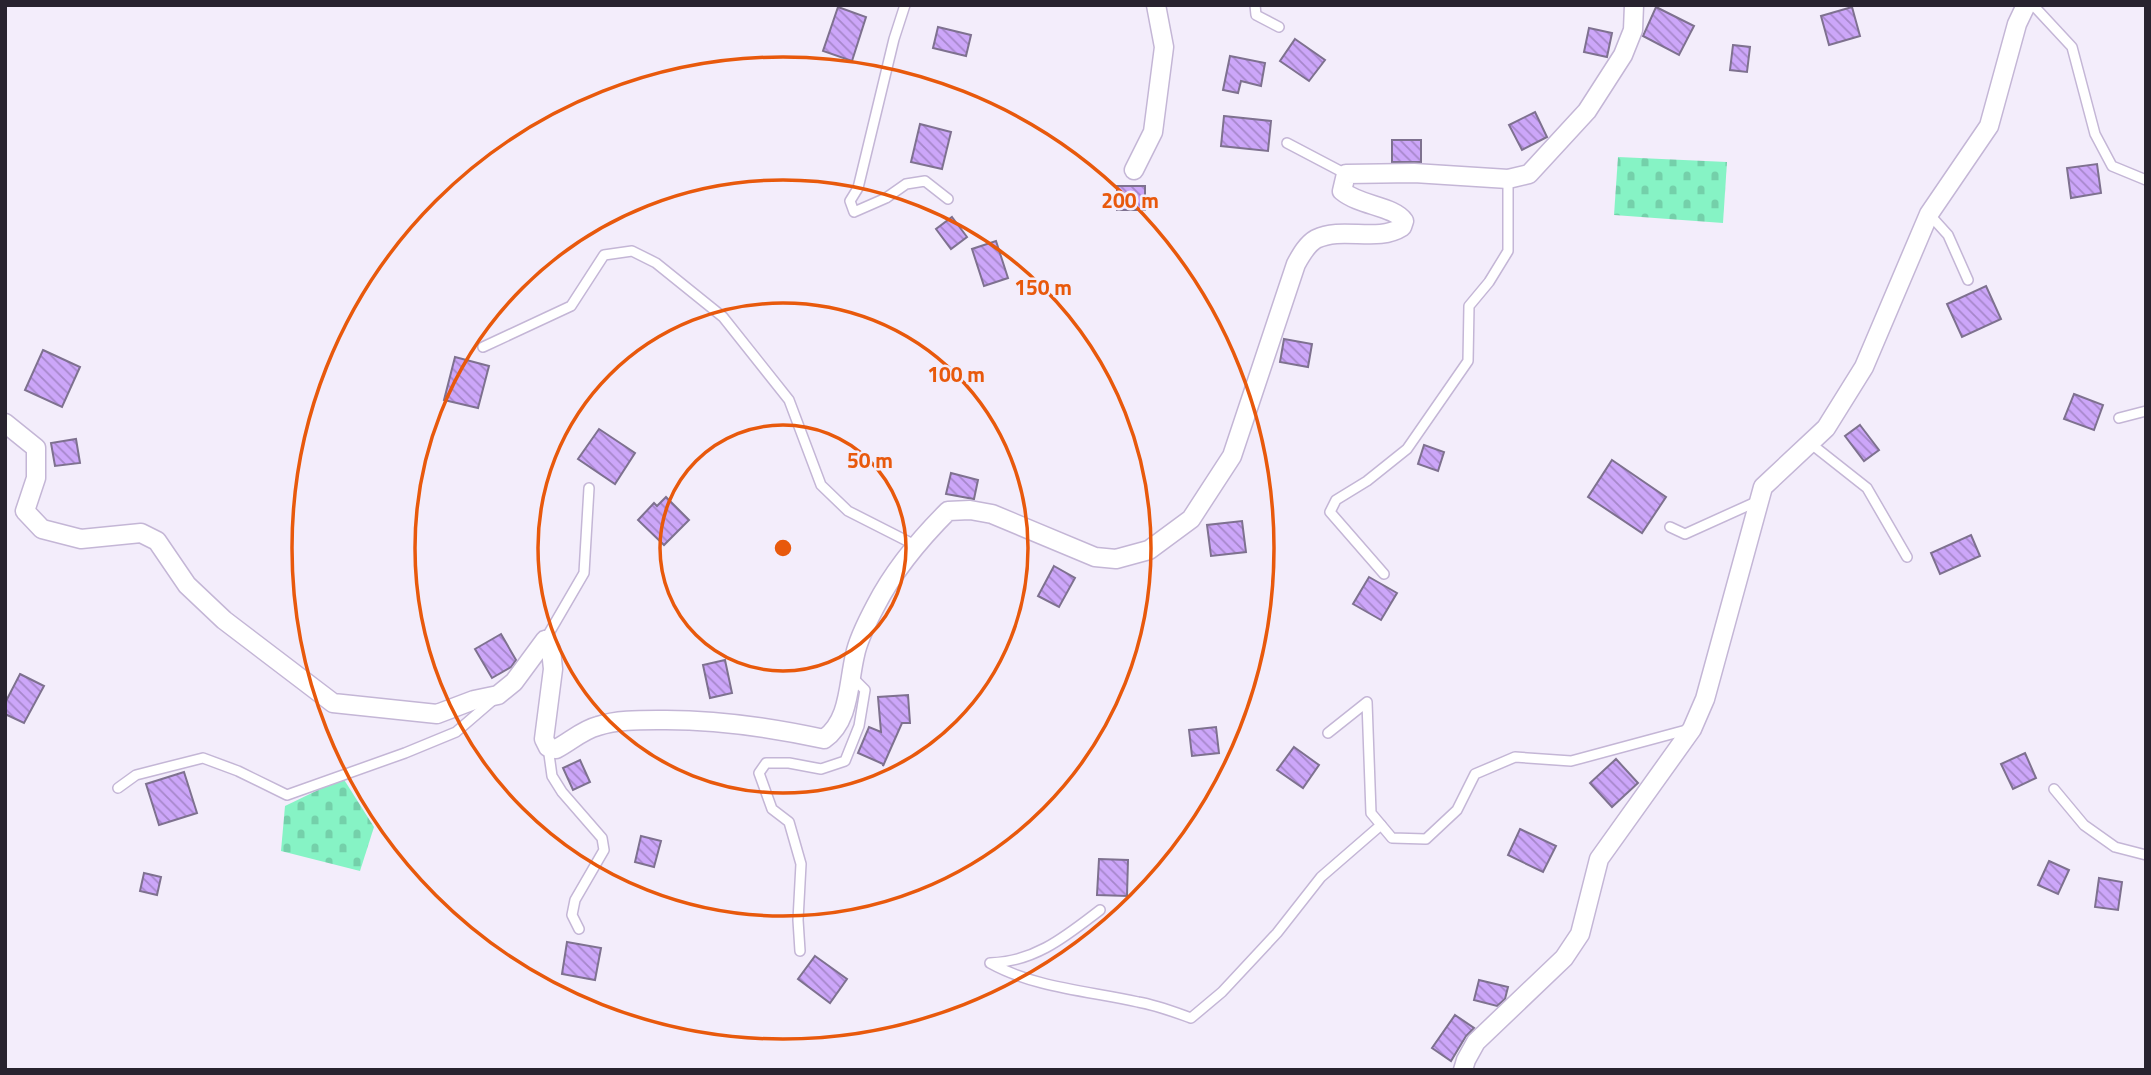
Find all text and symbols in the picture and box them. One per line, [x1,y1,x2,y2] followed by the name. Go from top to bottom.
[1101,184,1159,216] text: 200 m
[1014,271,1072,303] text: 150 m
[927,358,985,390] text: 100 m
[847,444,893,476] text: 50 m
[771,536,795,560] centre of rings

